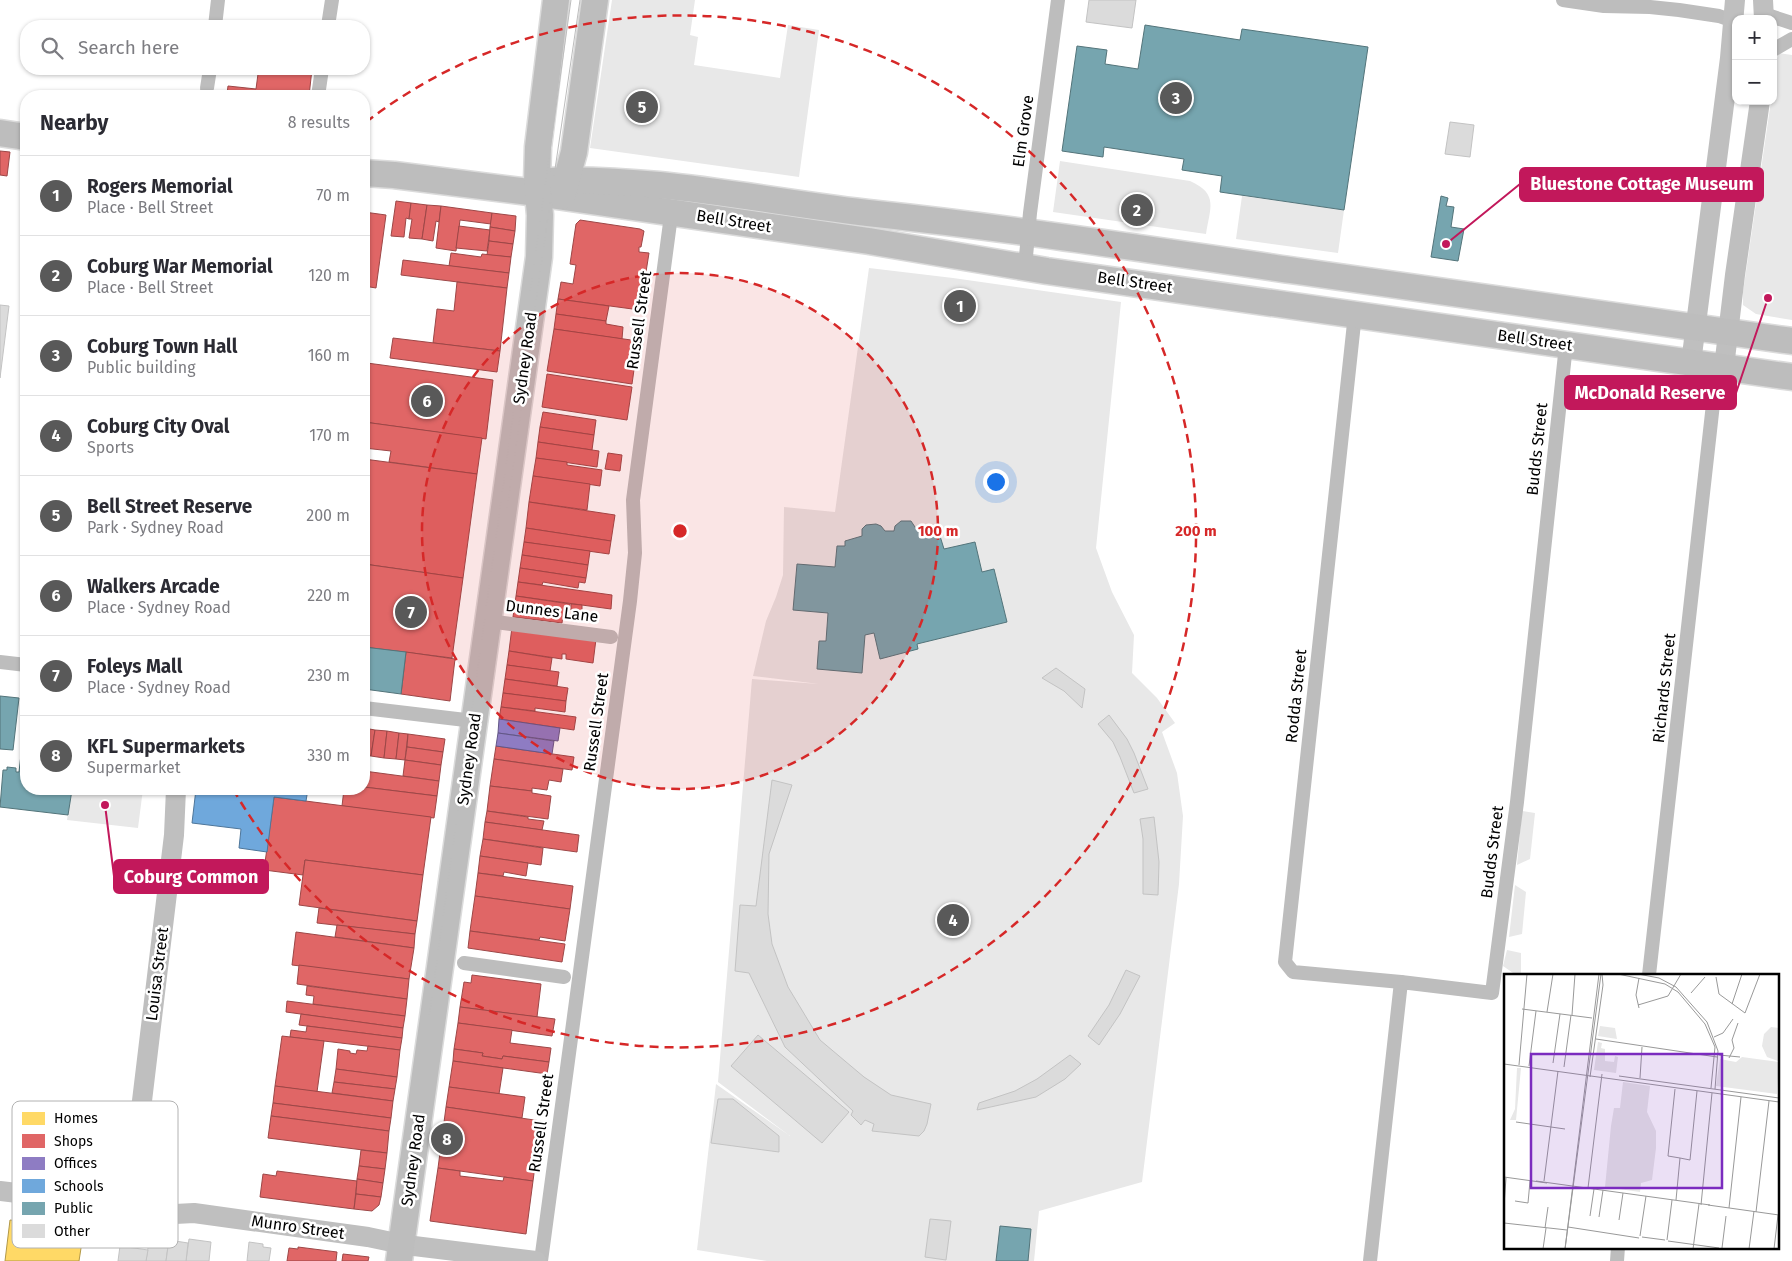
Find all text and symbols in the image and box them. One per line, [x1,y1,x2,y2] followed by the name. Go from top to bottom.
[1732,15,1777,105] map controls
[1732,15,1777,60] button: +
[20,20,370,75] search box
[38,34,66,62] icon: search
[78,36,179,59] text: Search here
[1732,60,1777,105] button: −
[1160,79,1192,117] pin: 3
[626,88,658,126] pin: 5
[1009,94,1037,168] street label: Elm Grove
[40,110,108,136] text: Nearby
[288,113,350,132] text: 8 results
[1520,168,1763,201] callout: Bluestone Cottage Museum
[1530,173,1754,195] text: Bluestone Cottage Museum
[87,175,233,198] text: Rogers Memorial
[52,186,60,205] text: 1
[316,186,350,205] text: 70 m
[1121,191,1153,229] pin: 2
[87,198,213,217] text: Place · Bell Street
[695,206,773,236] street label: Bell Street
[87,255,273,278] text: Coburg War Memorial
[52,266,60,285] text: 2
[308,266,350,285] text: 120 m
[1096,267,1174,297] street label: Bell Street
[623,269,655,371] street label: Russell Street
[87,278,213,297] text: Place · Bell Street
[944,287,976,325] pin: 1
[509,311,541,405] street label: Sydney Road
[1496,325,1574,355] street label: Bell Street
[87,335,237,358] text: Coburg Town Hall
[52,346,60,365] text: 3
[308,346,350,365] text: 160 m
[87,358,195,377] text: Public building
[1565,376,1736,409] callout: McDonald Reserve
[411,382,443,420] pin: 6
[1574,382,1726,404] text: McDonald Reserve
[1523,401,1551,496] street label: Budds Street
[87,415,229,438] text: Coburg City Oval
[51,426,61,445] text: 4
[309,426,350,445] text: 170 m
[87,438,134,457] text: Sports
[983,469,1009,495] your location
[87,495,252,518] text: Bell Street Reserve
[52,506,60,525] text: 5
[306,506,350,525] text: 200 m
[87,518,224,537] text: Park · Sydney Road
[671,522,689,540] centre of rings
[918,522,958,540] text: 100 m
[1175,522,1217,540] text: 200 m
[87,575,220,598] text: Walkers Arcade
[51,586,61,605] text: 6
[307,586,350,605] text: 220 m
[395,593,427,631] pin: 7
[504,596,600,626] street label: Dunnes Lane
[87,598,231,617] text: Place · Sydney Road
[1649,632,1679,744] street label: Richards Street
[1282,648,1310,744] street label: Rodda Street
[87,655,182,678] text: Foleys Mall
[52,666,60,685] text: 7
[307,666,350,685] text: 230 m
[580,671,612,773] street label: Russell Street
[87,678,231,697] text: Place · Sydney Road
[453,712,485,806] street label: Sydney Road
[87,735,245,758] text: KFL Supermarkets
[51,746,61,765] text: 8
[307,746,350,765] text: 330 m
[87,758,181,777] text: Supermarket
[1477,804,1507,899] street label: Budds Street
[114,860,268,893] callout: Coburg Common
[124,866,258,888] text: Coburg Common
[937,901,969,939] pin: 4
[142,926,172,1022] street label: Louisa Street
[1504,974,1780,1248] inset map
[525,1072,557,1174] street label: Russell Street
[12,1101,178,1248] legend
[54,1110,98,1127] text: Homes
[397,1113,429,1207] street label: Sydney Road
[431,1120,463,1158] pin: 8
[54,1133,93,1150] text: Shops
[54,1155,97,1172] text: Offices
[54,1178,104,1195] text: Schools
[54,1200,93,1217] text: Public
[250,1211,346,1243] street label: Munro Street
[54,1223,91,1240] text: Other

